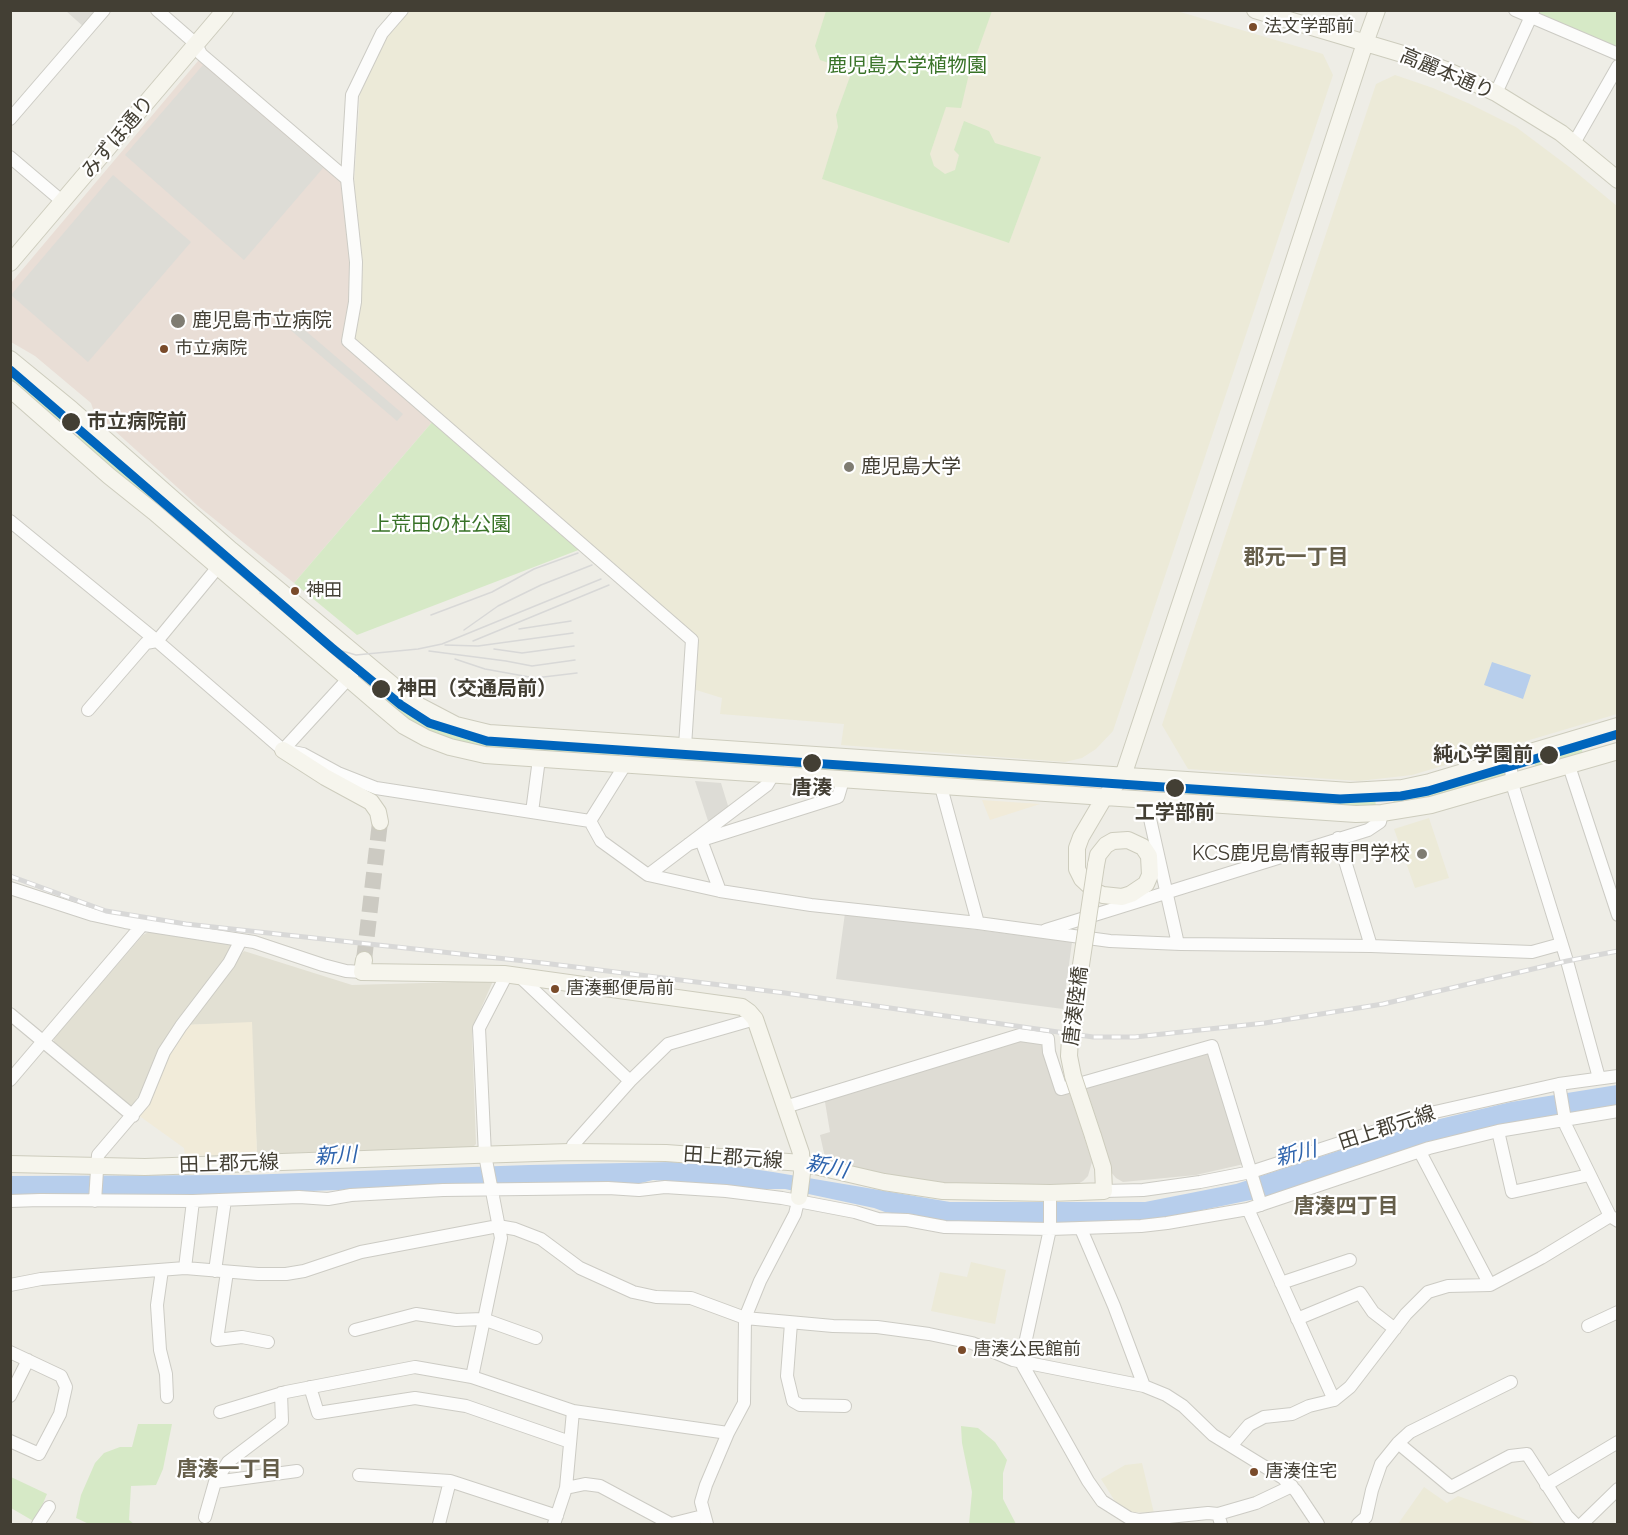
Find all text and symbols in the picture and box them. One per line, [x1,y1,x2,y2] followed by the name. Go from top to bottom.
[1264,16,1354,38] place label: 法文学部前
[1247,21,1259,33] marker: 法文学部前
[1396,43,1498,105] street label: 高麗本通り
[827,54,987,78] park label: 鹿児島大学植物園
[77,91,159,183] street label: みずほ通り
[192,309,332,333] place label: 鹿児島市立病院
[169,312,187,330] marker: 鹿児島市立病院
[175,338,247,360] place label: 市立病院
[158,343,170,355] marker: 市立病院
[87,410,187,434] place label: 市立病院前
[60,411,82,433] marker: 市立病院前
[861,455,961,479] place label: 鹿児島大学
[842,460,856,474] marker: 鹿児島大学
[371,513,511,537] park label: 上荒田の杜公園
[1244,545,1348,571] district label: 郡元一丁目
[306,580,342,602] place label: 神田
[289,585,301,597] marker: 神田
[397,677,557,701] place label: 神田（交通局前）
[370,678,392,700] marker: 神田（交通局前）
[1433,743,1533,767] place label: 純心学園前
[1538,744,1560,766] marker: 純心学園前
[801,752,823,774] marker: 唐湊
[792,776,832,800] place label: 唐湊
[1164,777,1186,799] marker: 工学部前
[1135,801,1215,825] place label: 工学部前
[1192,842,1410,866] place label: KCS鹿児島情報専門学校
[1415,847,1429,861] marker: KCS鹿児島情報専門学校
[1059,965,1093,1047] street label: 唐湊陸橋
[566,978,674,1000] place label: 唐湊郵便局前
[549,983,561,995] marker: 唐湊郵便局前
[1336,1101,1438,1155] street label: 田上郡元線
[1273,1137,1319,1171] water label: 新川
[314,1142,358,1170] water label: 新川
[682,1143,784,1173] street label: 田上郡元線
[179,1150,279,1178] street label: 田上郡元線
[804,1150,850,1184] water label: 新川
[1294,1194,1398,1220] district label: 唐湊四丁目
[973,1339,1081,1361] place label: 唐湊公民館前
[956,1344,968,1356] marker: 唐湊公民館前
[177,1457,281,1483] district label: 唐湊一丁目
[1265,1461,1337,1483] place label: 唐湊住宅
[1248,1466,1260,1478] marker: 唐湊住宅

